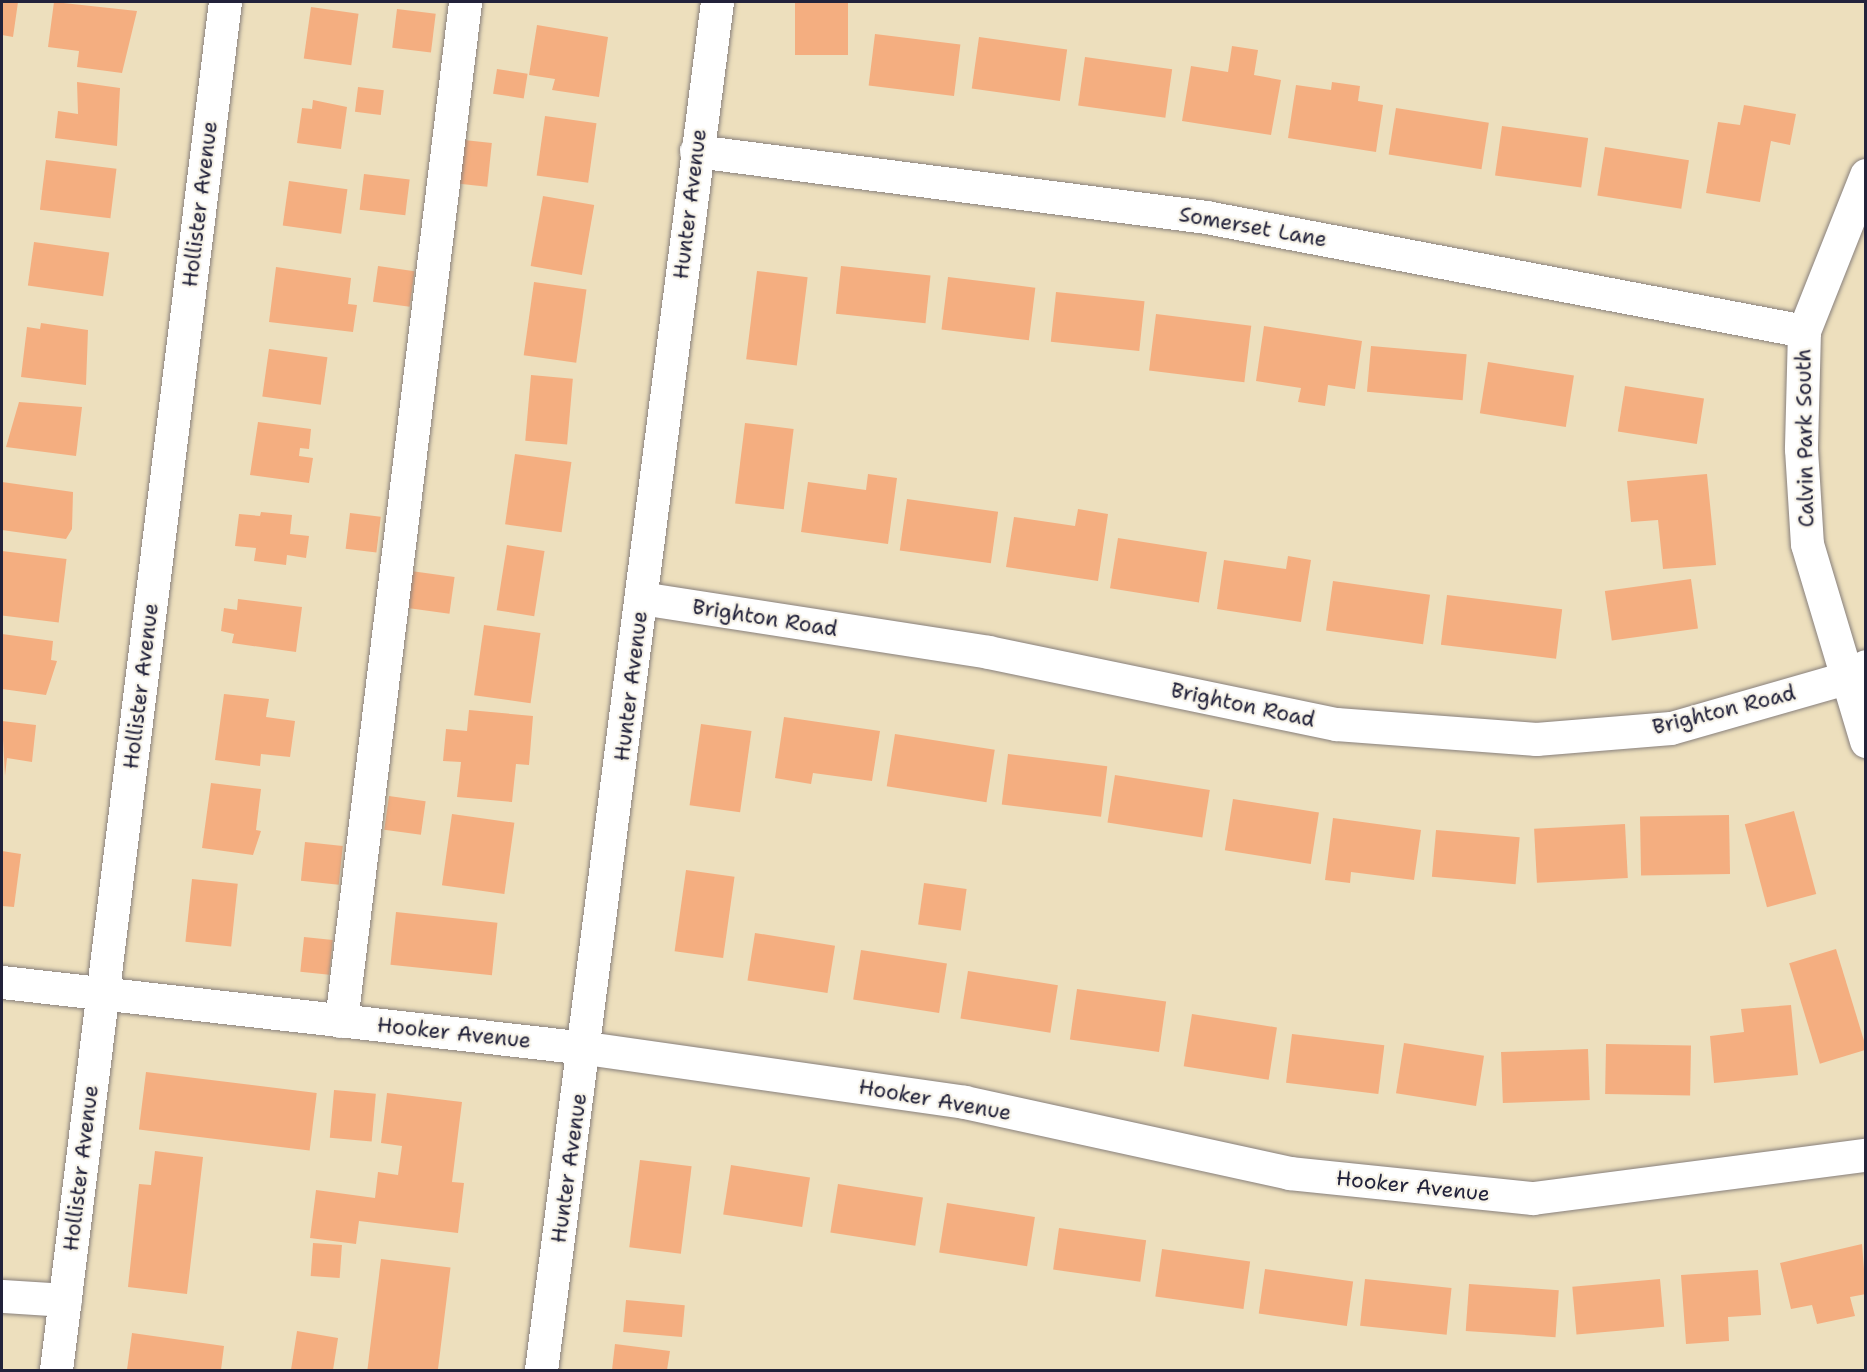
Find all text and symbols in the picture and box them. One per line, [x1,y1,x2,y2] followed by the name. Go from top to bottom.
[177,120,223,288] street label: Hollister Avenue
[668,127,712,281] street label: Hunter Avenue
[1177,202,1329,252] street label: Somerset Lane
[1791,348,1819,528] street label: Calvin Park South
[691,594,839,642] street label: Brighton Road
[118,602,164,770] street label: Hollister Avenue
[609,609,653,763] street label: Hunter Avenue
[1169,677,1317,733] street label: Brighton Road
[1650,680,1798,740] street label: Brighton Road
[376,1012,532,1054] street label: Hooker Avenue
[857,1074,1013,1126] street label: Hooker Avenue
[58,1084,104,1252] street label: Hollister Avenue
[546,1091,592,1245] street label: Hunter Avenue
[1335,1165,1491,1207] street label: Hooker Avenue

